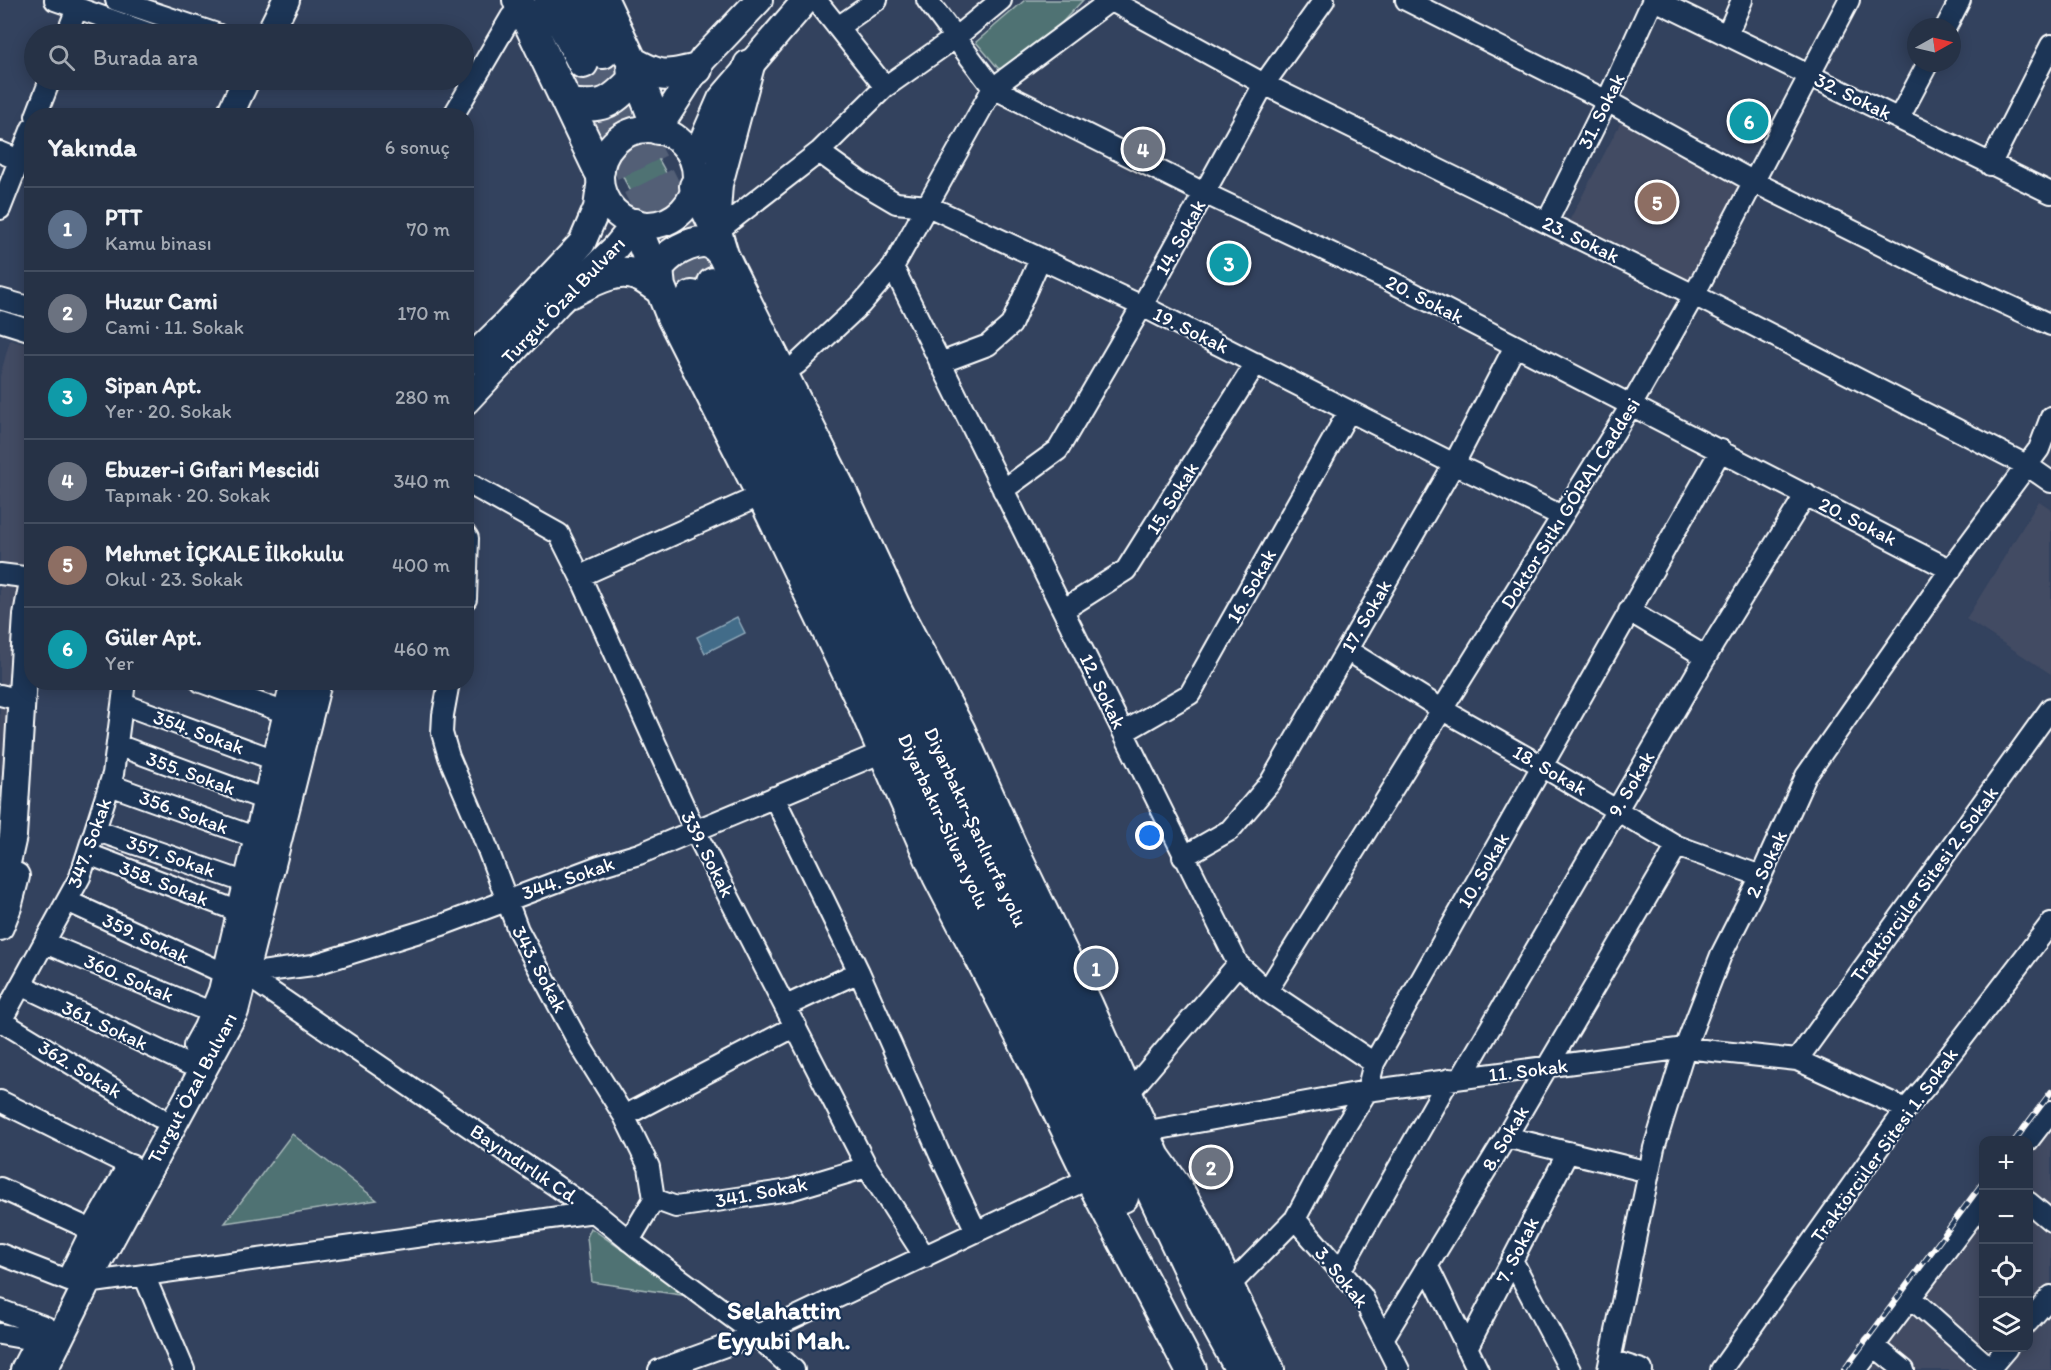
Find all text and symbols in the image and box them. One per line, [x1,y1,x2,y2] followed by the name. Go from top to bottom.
[1907,18,1961,72] north arrow
[24,24,474,90] search box
[45,41,78,74] icon: search
[93,44,198,71] text: Burada ara
[1811,67,1895,125] street label: 32. Sokak
[1572,69,1630,153] street label: 31. Sokak
[1730,98,1768,144] pin: 6
[1124,126,1162,172] pin: 4
[48,131,137,163] text: Yakında
[385,135,450,159] text: 6 sonuç
[1638,180,1676,224] pin: 5
[1149,195,1211,279] street label: 14. Sokak
[105,204,142,231] text: PTT
[1539,210,1623,268] street label: 23. Sokak
[63,217,72,241] text: 1
[406,217,450,241] text: 70 m
[105,231,212,255] text: Kamu binası
[496,231,630,369] street label: Turgut Özal Bulvarı
[1210,240,1248,286] pin: 3
[1382,269,1468,329] street label: 20. Sokak
[105,288,218,315] text: Huzur Cami
[62,301,73,325] text: 2
[397,301,450,325] text: 170 m
[1149,301,1233,359] street label: 19. Sokak
[105,315,244,339] text: Cami · 11. Sokak
[105,372,202,399] text: Sipan Apt.
[62,385,73,409] text: 3
[395,385,450,409] text: 280 m
[1495,393,1645,613] street label: Doktor Sıtkı GÖRAL Caddesi
[105,399,232,423] text: Yer · 20. Sokak
[105,456,319,483] text: Ebuzer-i Gıfari Mescidi
[1140,457,1204,539] street label: 15. Sokak
[61,469,74,493] text: 4
[393,469,450,493] text: 340 m
[105,483,270,507] text: Tapınak · 20. Sokak
[1815,491,1901,551] street label: 20. Sokak
[105,540,344,567] text: Mehmet İÇKALE İlkokulu
[1221,545,1281,627] street label: 16. Sokak
[62,553,73,577] text: 5
[392,553,450,577] text: 400 m
[105,567,243,591] text: Okul · 23. Sokak
[1335,575,1397,657] street label: 17. Sokak
[105,624,202,651] text: Güler Apt.
[62,637,73,661] text: 6
[394,637,450,661] text: 460 m
[1074,649,1132,733] street label: 12. Sokak
[105,651,134,675] text: Yer
[150,705,248,759] street label: 354. Sokak
[919,723,1033,931] street label: Diyarbakır-Şanlıurfa yolu
[893,730,995,912] street label: Diyarbakır-Silvan yolu
[1509,739,1591,801] street label: 18. Sokak
[143,746,239,800] street label: 355. Sokak
[1603,747,1659,821] street label: 9. Sokak
[1845,781,2003,987] street label: Traktörcüler Sitesi 2. Sokak
[136,785,232,839] street label: 356. Sokak
[62,795,116,891] street label: 347. Sokak
[676,807,740,901] street label: 339. Sokak
[1135,821,1164,850] your location
[1740,826,1792,902] street label: 2. Sokak
[1452,828,1514,912] street label: 10. Sokak
[123,830,219,882] street label: 357. Sokak
[519,851,617,905] street label: 344. Sokak
[116,855,212,911] street label: 358. Sokak
[99,907,193,969] street label: 359. Sokak
[507,921,573,1017] street label: 343. Sokak
[1076,946,1116,990] pin: 1
[81,948,177,1008] street label: 360. Sokak
[58,995,152,1055] street label: 361. Sokak
[142,1008,242,1168] street label: Turgut Özal Bulvarı
[34,1035,126,1103] street label: 362. Sokak
[1805,1043,1963,1247] street label: Traktörcüler Sitesi 1. Sokak
[1487,1053,1569,1087] street label: 11. Sokak
[1476,1101,1534,1175] street label: 8. Sokak
[466,1119,584,1209] street label: Bayındırlık Cd.
[1979,1136,2033,1352] map controls
[1979,1136,2033,1190] button: +
[1192,1144,1230,1190] pin: 2
[713,1171,809,1213] street label: 341. Sokak
[1979,1190,2033,1244] button: −
[1490,1213,1544,1287] street label: 7. Sokak
[1310,1241,1374,1313] street label: 3. Sokak
[1979,1244,2033,1298] button: locate
[717,1294,851,1356] district label: Selahattin Eyyubi Mah.
[1979,1298,2033,1352] button: layers

